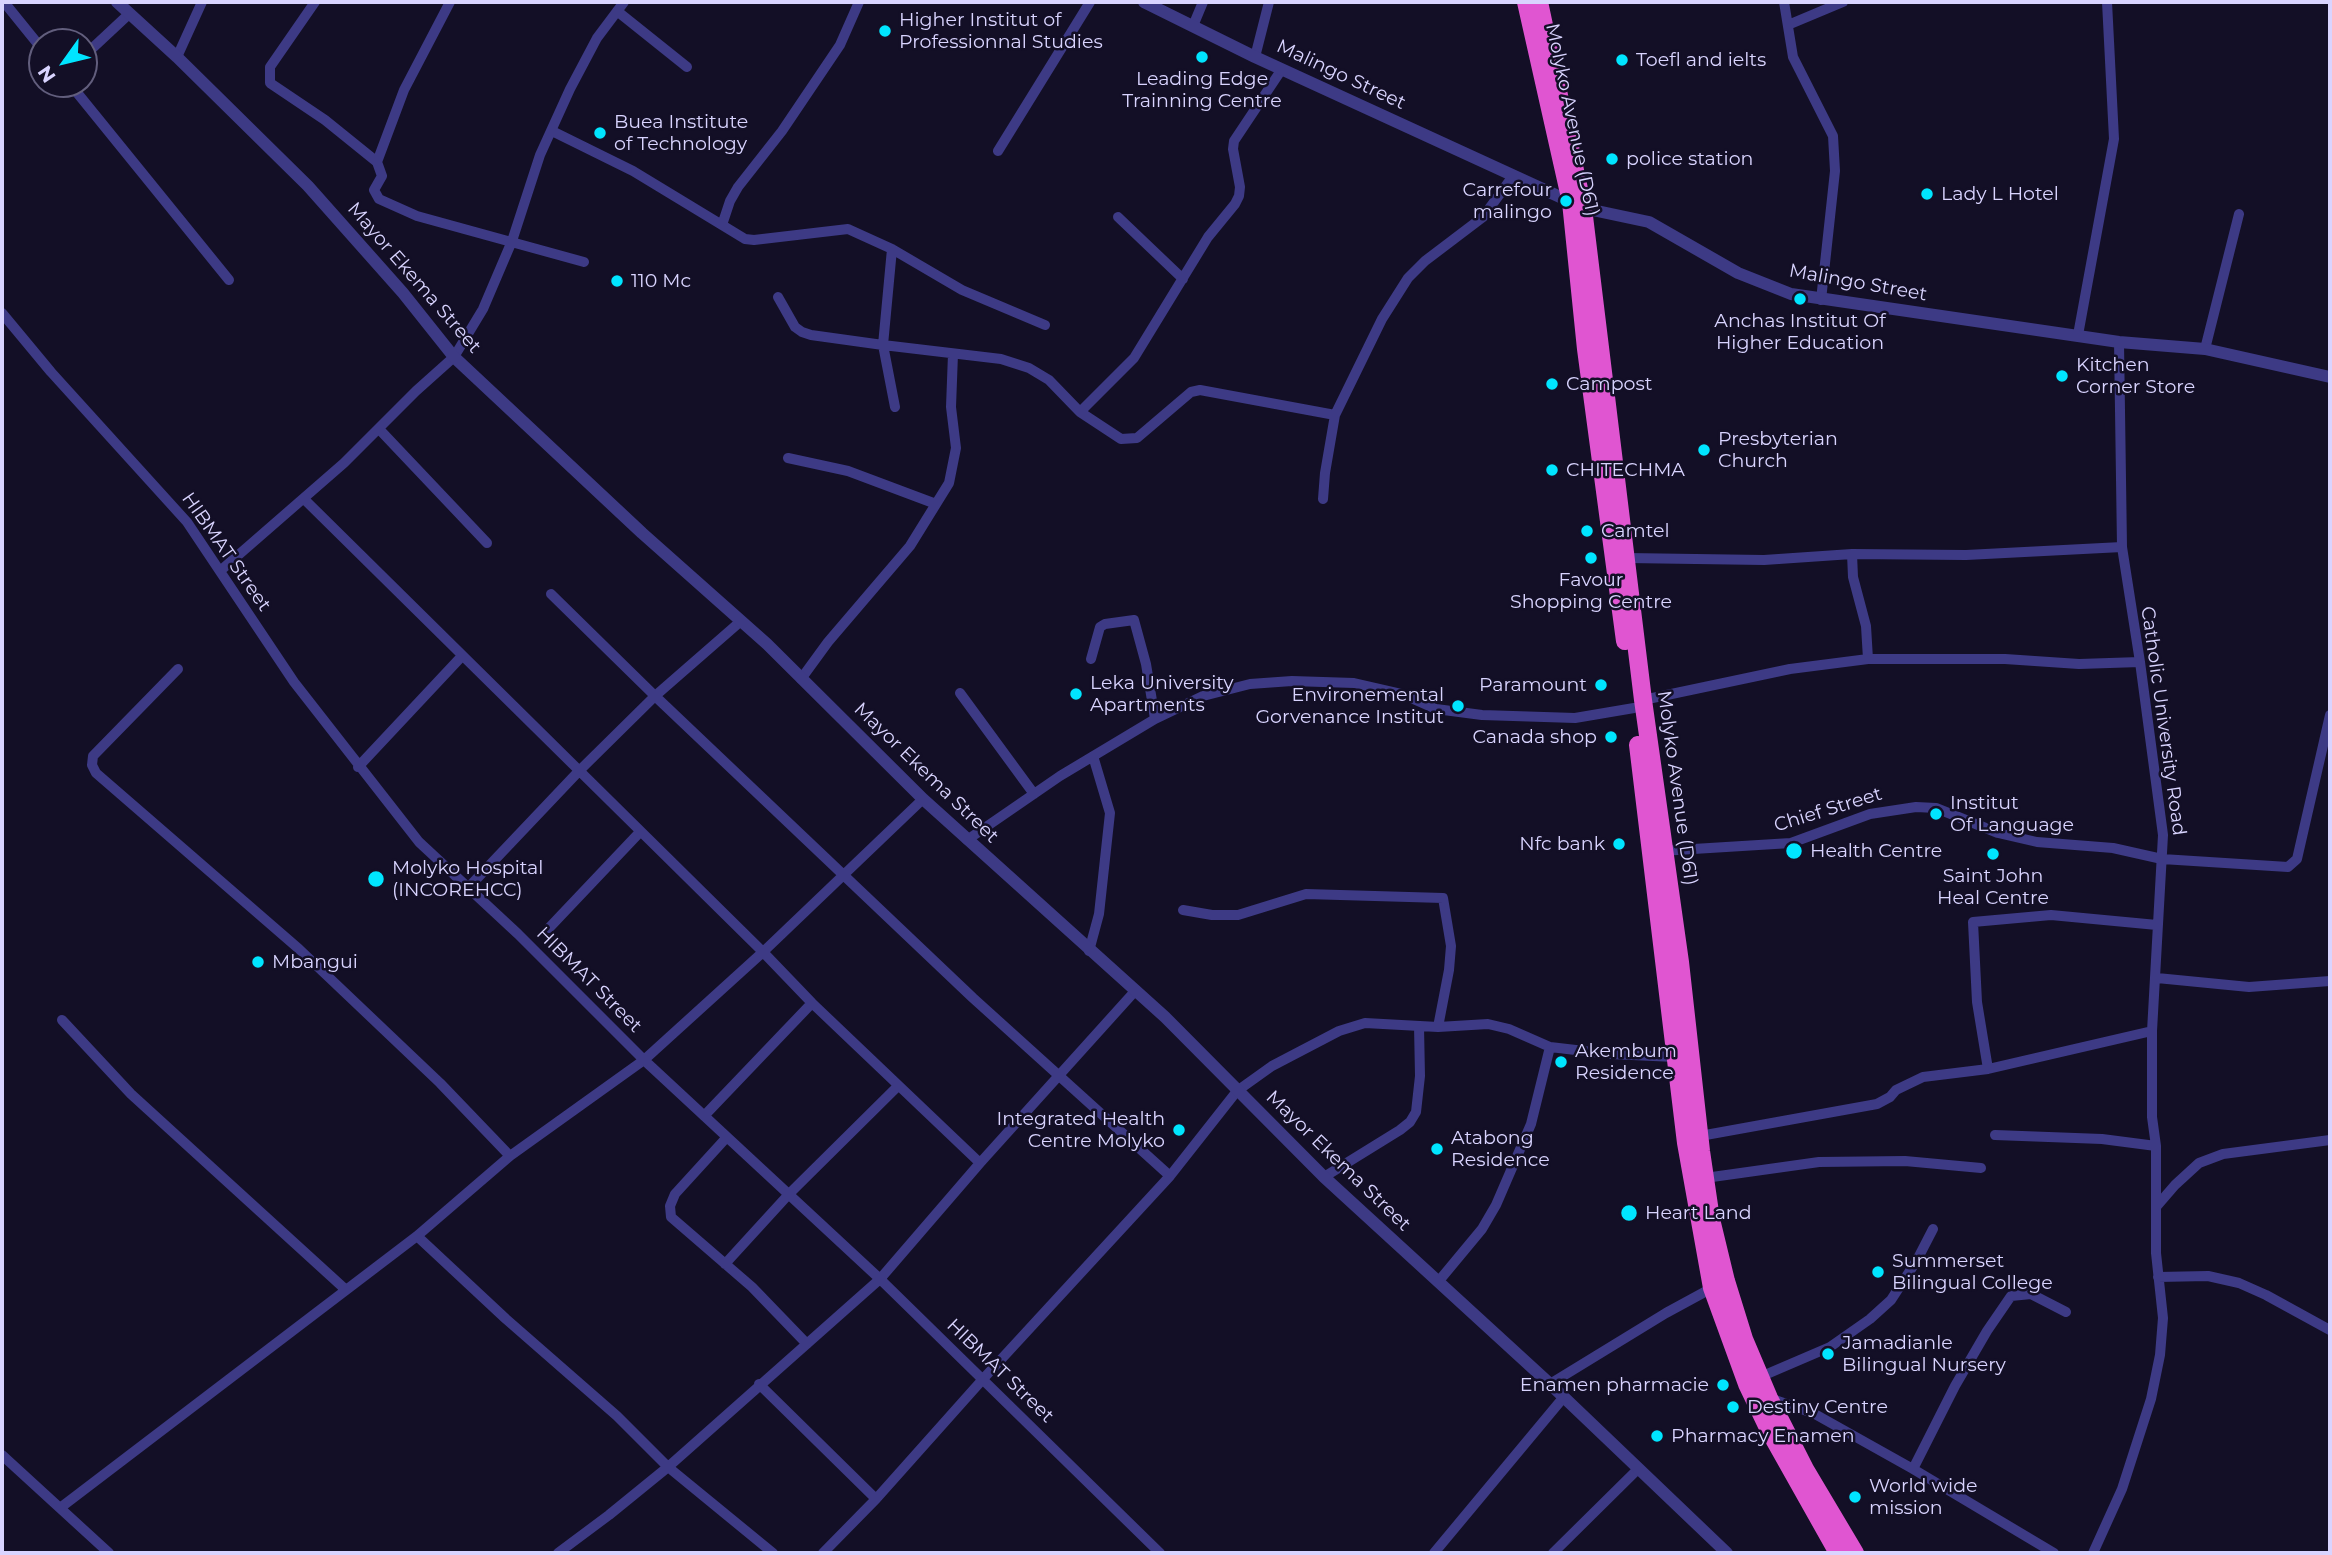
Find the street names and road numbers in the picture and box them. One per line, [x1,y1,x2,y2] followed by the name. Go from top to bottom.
[1540,22,1604,218] street label: Molyko Avenue (D61)
[1273,35,1409,115] street label: Malingo Street
[342,198,486,358] street label: Mayor Ekema Street
[1787,260,1929,306] street label: Malingo Street
[177,488,275,616] street label: HIBMAT Street
[2136,605,2190,837] street label: Catholic University Road
[1652,689,1702,887] street label: Molyko Avenue (D61)
[849,698,1003,848] street label: Mayor Ekema Street
[1771,783,1885,837] street label: Chief Street
[531,922,647,1038] street label: HIBMAT Street
[1261,1086,1415,1236] street label: Mayor Ekema Street
[942,1314,1058,1428] street label: HIBMAT Street

